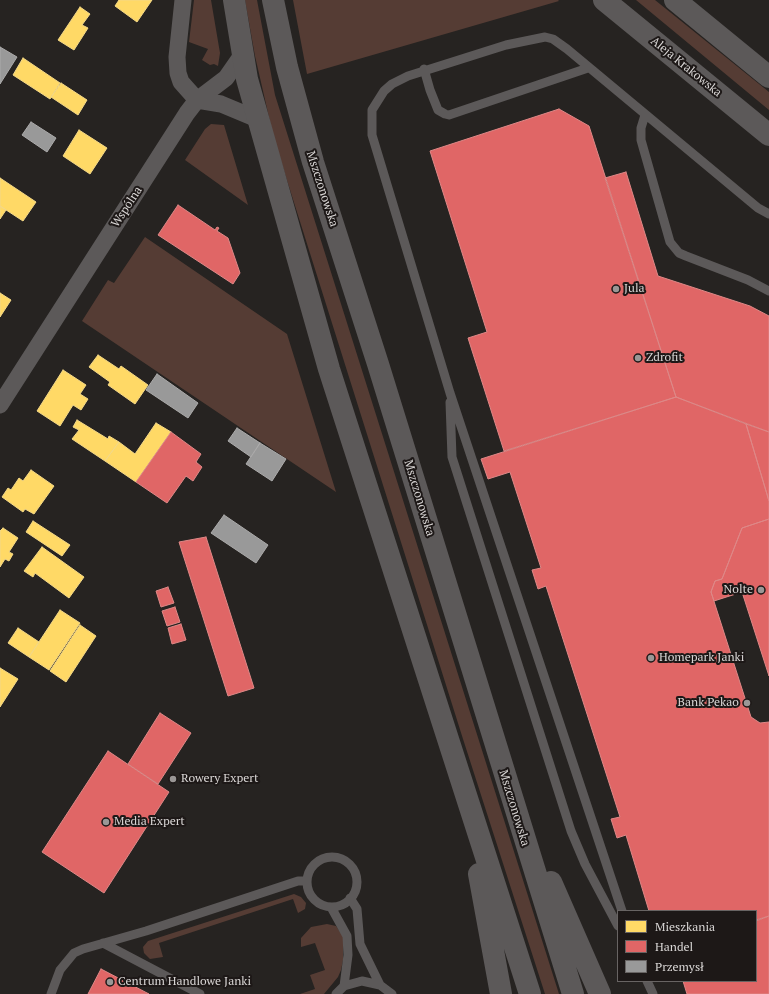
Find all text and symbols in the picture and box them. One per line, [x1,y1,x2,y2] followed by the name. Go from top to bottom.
[647,34,725,100] street label: Aleja Krakowska
[303,149,341,229] street label: Mszczonowska
[108,184,146,230] street label: Wspólna
[624,282,645,296] place label: Jula
[611,284,621,294] marker: Jula
[646,351,683,365] place label: Zdrofit
[633,353,643,363] marker: Zdrofit
[401,458,437,538] street label: Mszczonowska
[723,583,753,597] place label: Nolte
[756,585,766,595] marker: Nolte
[659,651,744,665] place label: Homepark Janki
[646,653,656,663] marker: Homepark Janki
[678,696,739,710] place label: Bank Pekao
[742,698,752,708] marker: Bank Pekao
[496,768,532,848] street label: Mszczonowska
[181,772,258,786] place label: Rowery Expert
[168,774,178,784] marker: Rowery Expert
[114,815,185,829] place label: Media Expert
[101,817,111,827] marker: Media Expert
[617,910,757,982] legend
[655,919,715,934] text: Mieszkania
[655,939,693,954] text: Handel
[655,959,704,974] text: Przemysł
[118,975,251,989] place label: Centrum Handlowe Janki
[105,977,115,987] marker: Centrum Handlowe Janki

